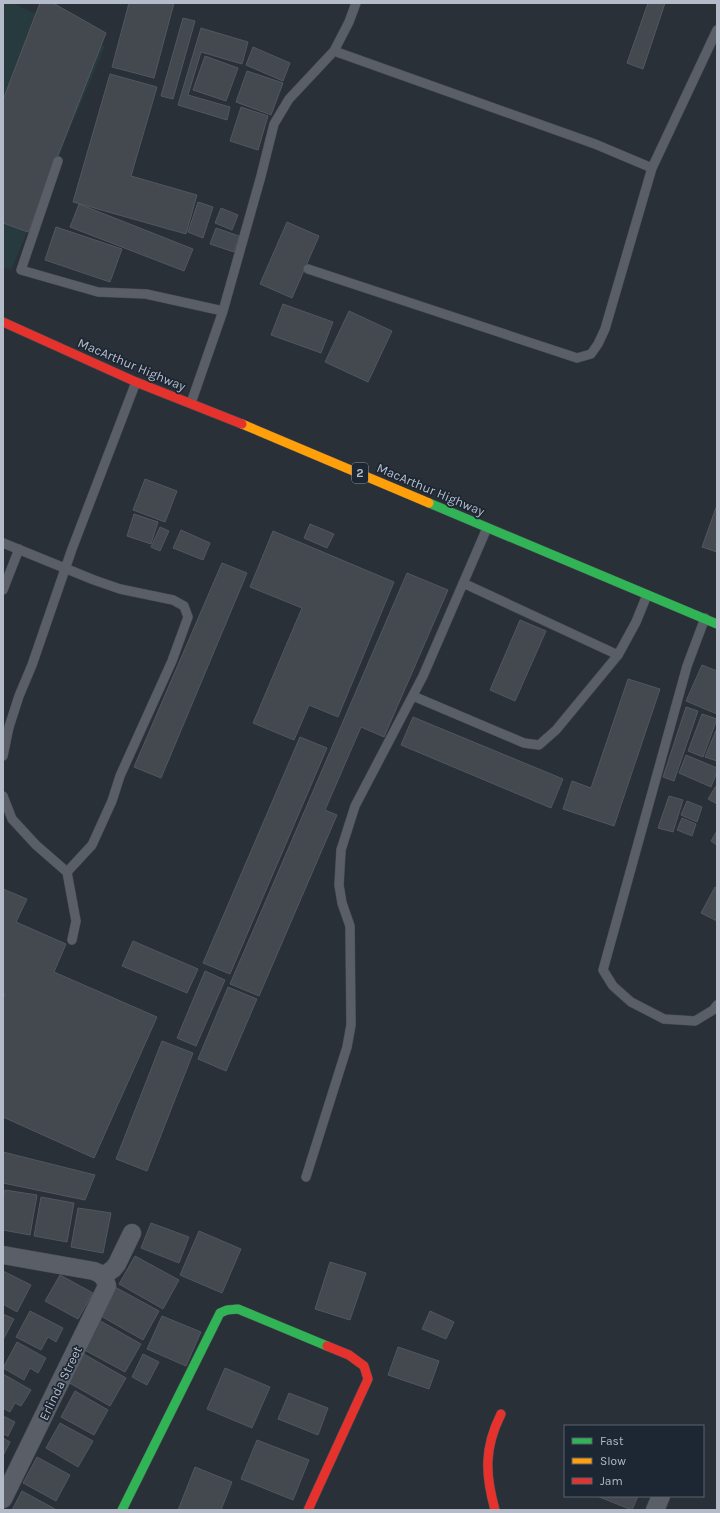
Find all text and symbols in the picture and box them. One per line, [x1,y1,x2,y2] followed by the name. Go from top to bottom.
[76,335,188,394] street label: MacArthur Highway
[375,460,487,519] street label: MacArthur Highway
[352,463,368,483] road number: 2
[36,1343,85,1423] street label: Erlinda Street
[564,1425,704,1497] legend
[600,1434,624,1448] text: Fast
[600,1454,626,1468] text: Slow
[600,1474,623,1488] text: Jam

